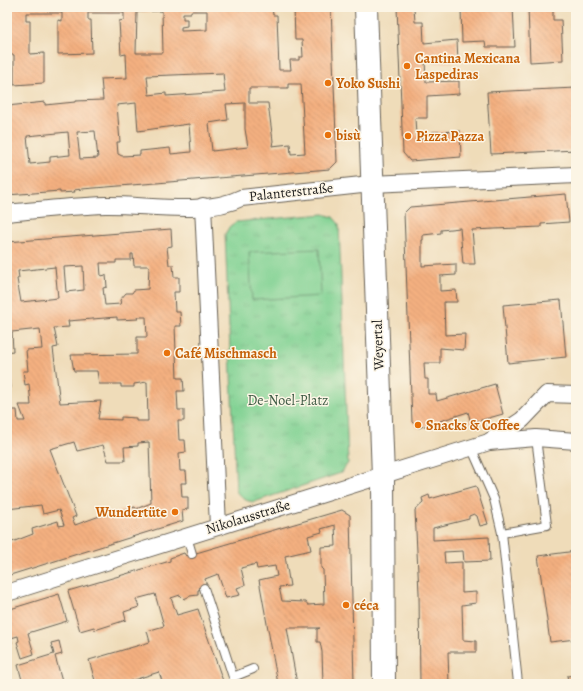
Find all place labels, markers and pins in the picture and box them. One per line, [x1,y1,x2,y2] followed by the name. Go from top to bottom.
[415,49,520,84] place label: Cantina Mexicana Laspediras
[402,61,412,71] marker: Cantina Mexicana Laspediras
[335,74,400,93] place label: Yoko Sushi
[323,78,333,88] marker: Yoko Sushi
[335,126,361,145] place label: bisù
[416,127,485,146] place label: Pizza Pazza
[323,130,333,140] marker: bisù
[403,131,413,141] marker: Pizza Pazza
[175,344,277,363] place label: Café Mischmasch
[162,348,172,358] marker: Café Mischmasch
[426,416,520,435] place label: Snacks & Coffee
[413,420,423,430] marker: Snacks & Coffee
[95,503,168,522] place label: Wundertüte
[170,507,180,517] marker: Wundertüte
[354,596,379,615] place label: céca
[341,600,351,610] marker: céca

